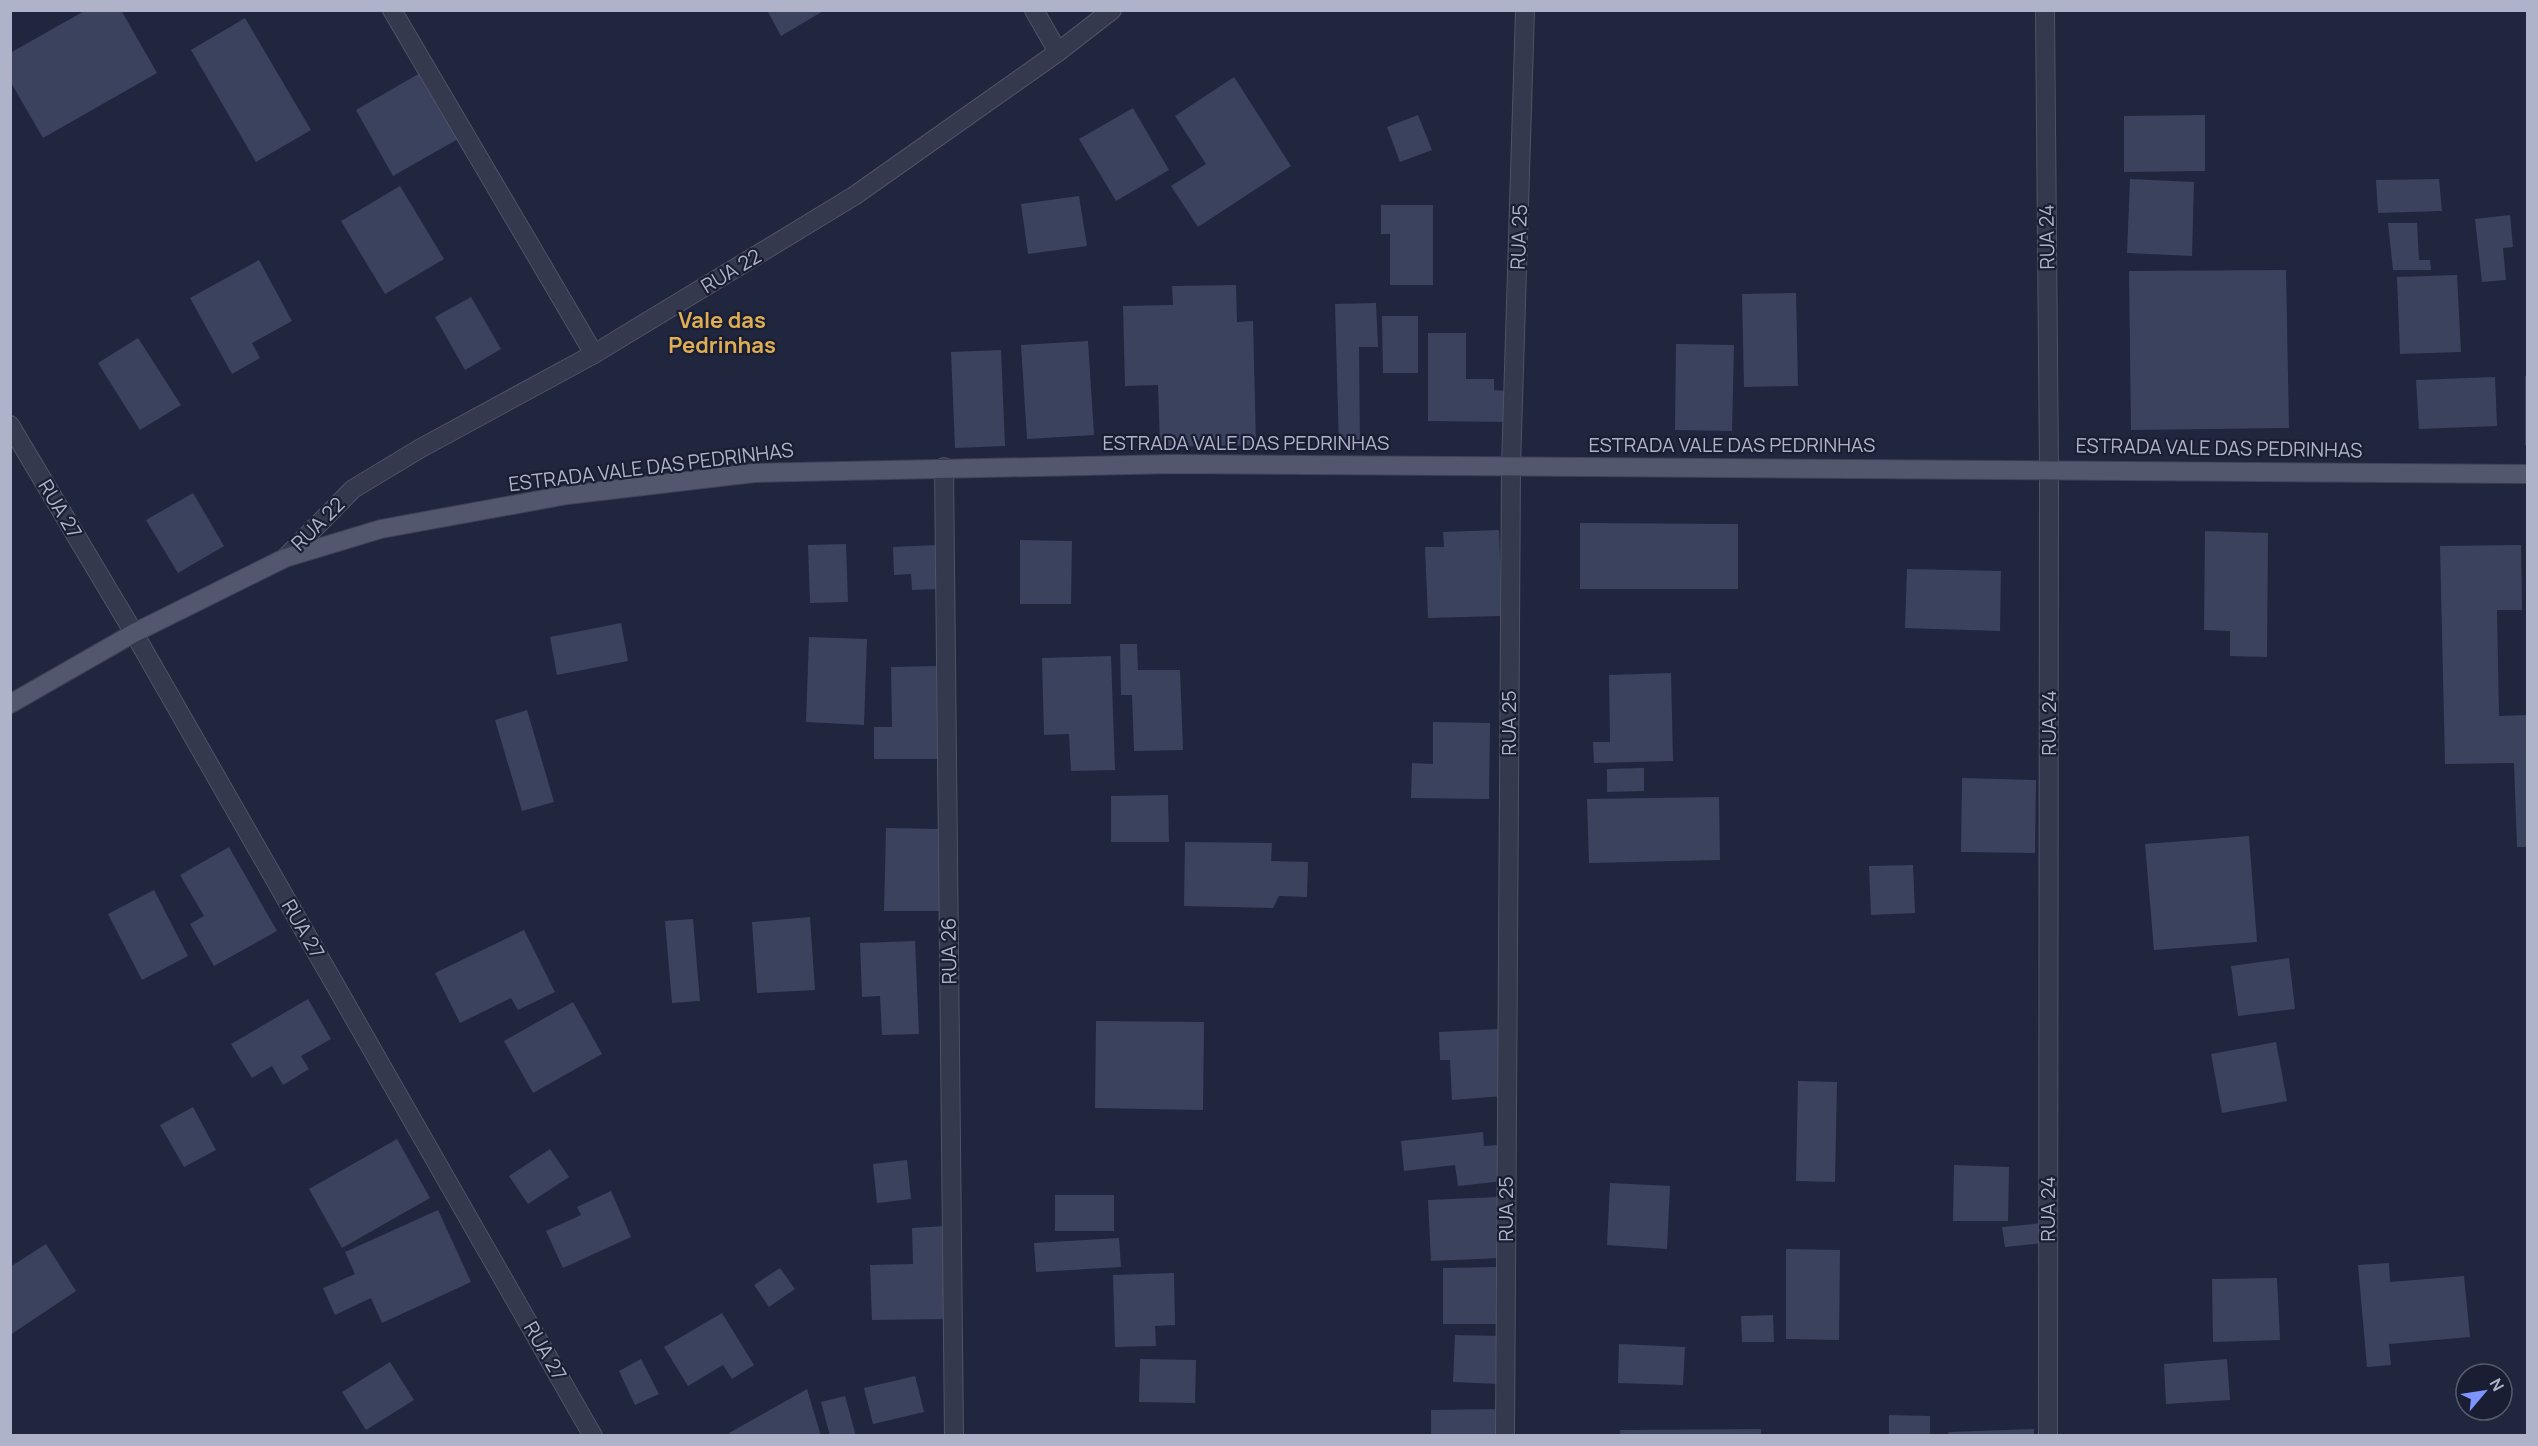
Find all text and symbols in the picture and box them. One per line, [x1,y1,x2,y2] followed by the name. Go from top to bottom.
[1504,204,1533,270] street label: RUA 25
[2032,204,2061,270] street label: RUA 24
[696,242,766,299] street label: RUA 22
[668,305,776,360] district label: Vale das Pedrinhas
[1103,429,1389,456] street label: ESTRADA VALE DAS PEDRINHAS
[1589,431,1875,458] street label: ESTRADA VALE DAS PEDRINHAS
[2075,431,2363,464] street label: ESTRADA VALE DAS PEDRINHAS
[507,436,795,497] street label: ESTRADA VALE DAS PEDRINHAS
[32,474,89,543] street label: RUA 27
[285,491,350,556] street label: RUA 22
[1495,690,1522,756] street label: RUA 25
[2035,690,2062,756] street label: RUA 24
[276,894,331,963] street label: RUA 27
[934,918,963,985] street label: RUA 26
[1492,1176,1519,1242] street label: RUA 25
[2034,1176,2061,1242] street label: RUA 24
[518,1316,573,1385] street label: RUA 27
[2454,1362,2514,1422] north arrow
[2485,1374,2510,1395] text: N

